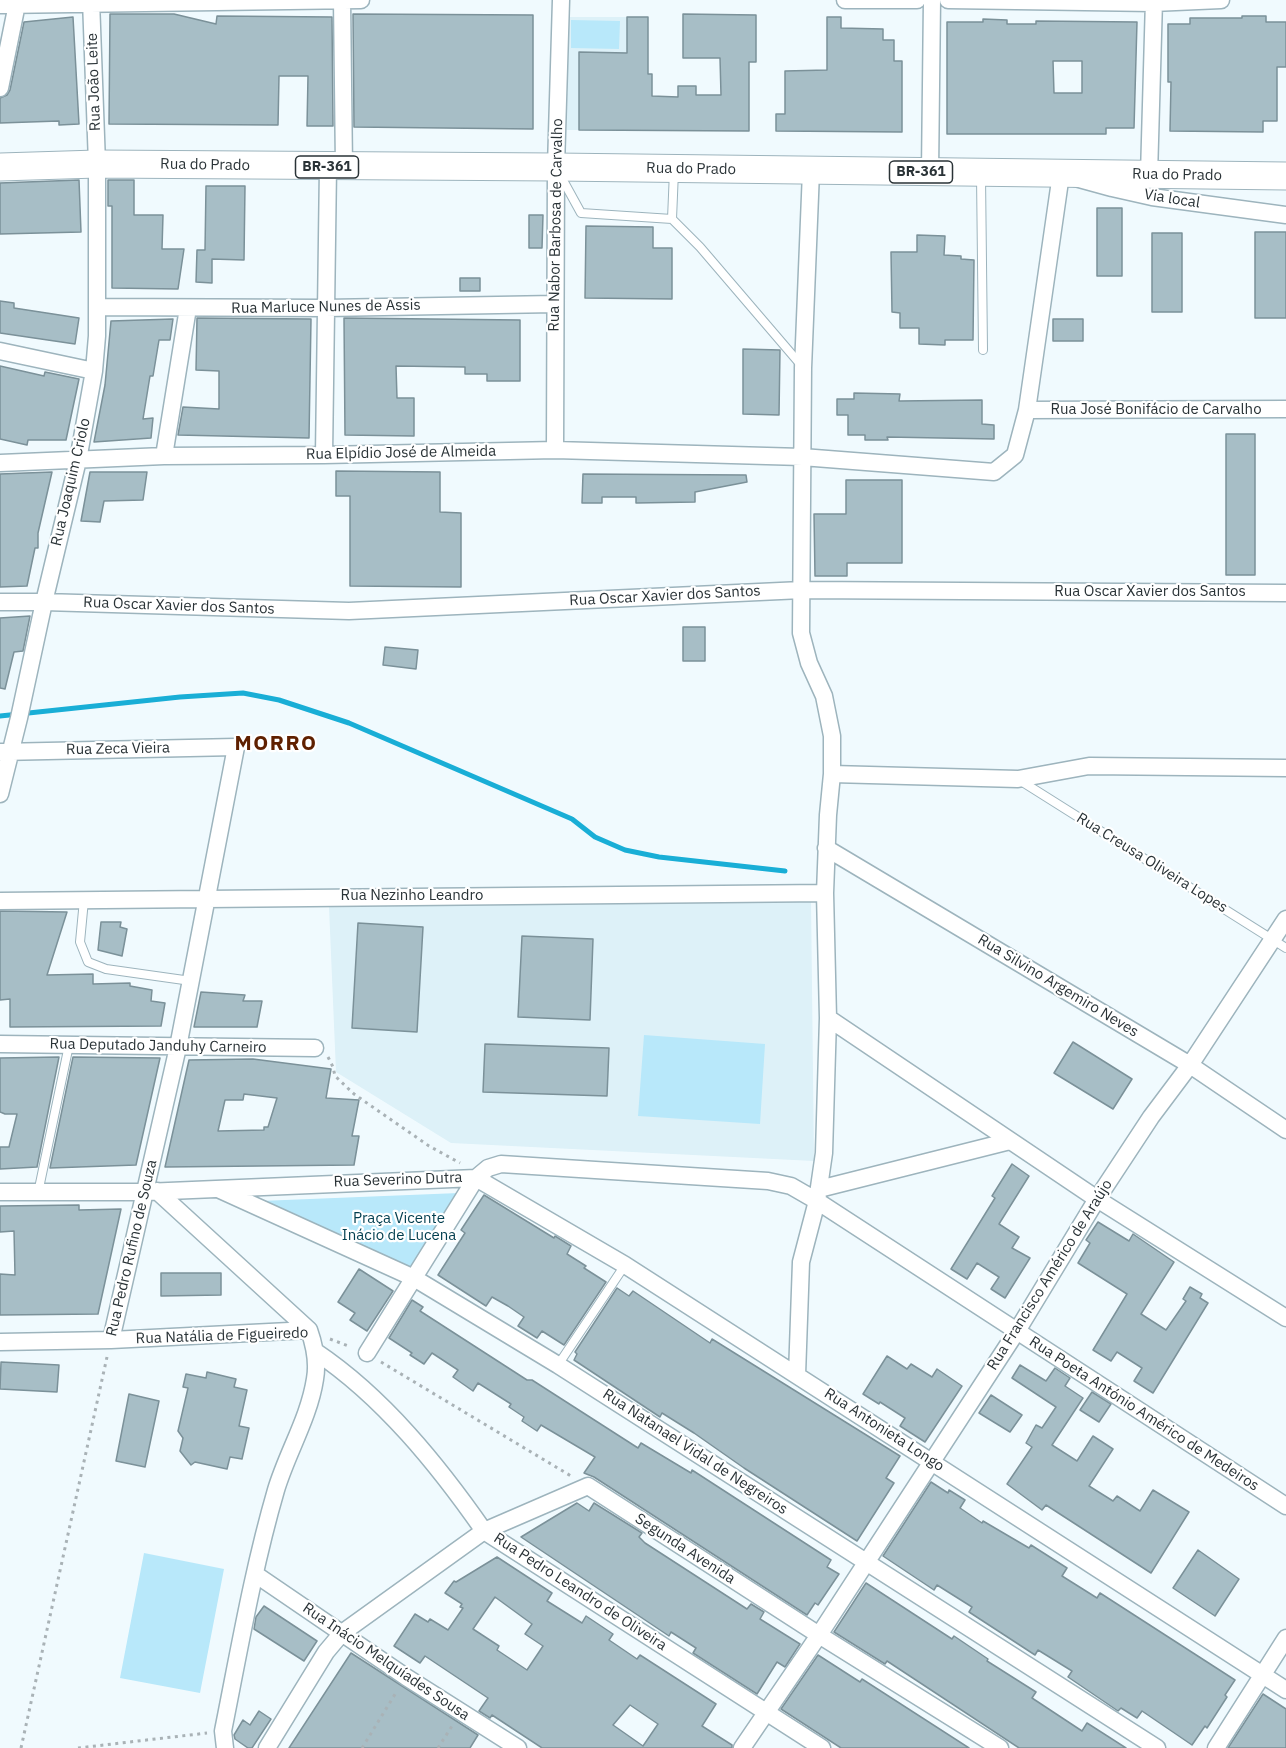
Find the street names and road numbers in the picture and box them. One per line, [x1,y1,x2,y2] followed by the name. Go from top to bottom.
[83,32,105,132] street label: Rua João Leite
[545,118,567,332] street label: Rua Nabor Barbosa de Carvalho
[160,155,250,175] street label: Rua do Prado
[296,156,358,178] road number: BR-361
[646,159,736,179] street label: Rua do Prado
[890,161,952,183] road number: BR-361
[1132,165,1222,185] street label: Rua do Prado
[1143,186,1201,212] street label: Via local
[231,296,421,318] street label: Rua Marluce Nunes de Assis
[1050,401,1262,419] street label: Rua José Bonifácio de Carvalho
[48,416,94,548] street label: Rua Joaquim Criolo
[306,442,496,464] street label: Rua Elpídio José de Almeida
[569,582,761,610] street label: Rua Oscar Xavier dos Santos
[1054,583,1246,601] street label: Rua Oscar Xavier dos Santos
[83,594,275,618] street label: Rua Oscar Xavier dos Santos
[66,739,170,759] street label: Rua Zeca Vieira
[1073,809,1231,917] street label: Rua Creusa Oliveira Lopes
[341,887,483,905] street label: Rua Nezinho Leandro
[974,931,1142,1041] street label: Rua Silvino Argemiro Neves
[49,1035,267,1057] street label: Rua Deputado Janduhy Carneiro
[103,1158,161,1338] street label: Rua Pedro Rufino de Souza
[333,1169,463,1191] street label: Rua Severino Dutra
[984,1176,1116,1374] street label: Rua Francisco Américo de Araújo
[135,1324,309,1348] street label: Rua Natália de Figueiredo
[1026,1333,1262,1495] street label: Rua Poeta António Américo de Medeiros
[599,1385,791,1519] street label: Rua Natanael Vidal de Negreiros
[821,1385,947,1475] street label: Rua Antonieta Longo
[632,1510,738,1588] street label: Segunda Avenida
[490,1529,670,1655] street label: Rua Pedro Leandro de Oliveira
[299,1599,473,1725] street label: Rua Inácio Melquíades Sousa

